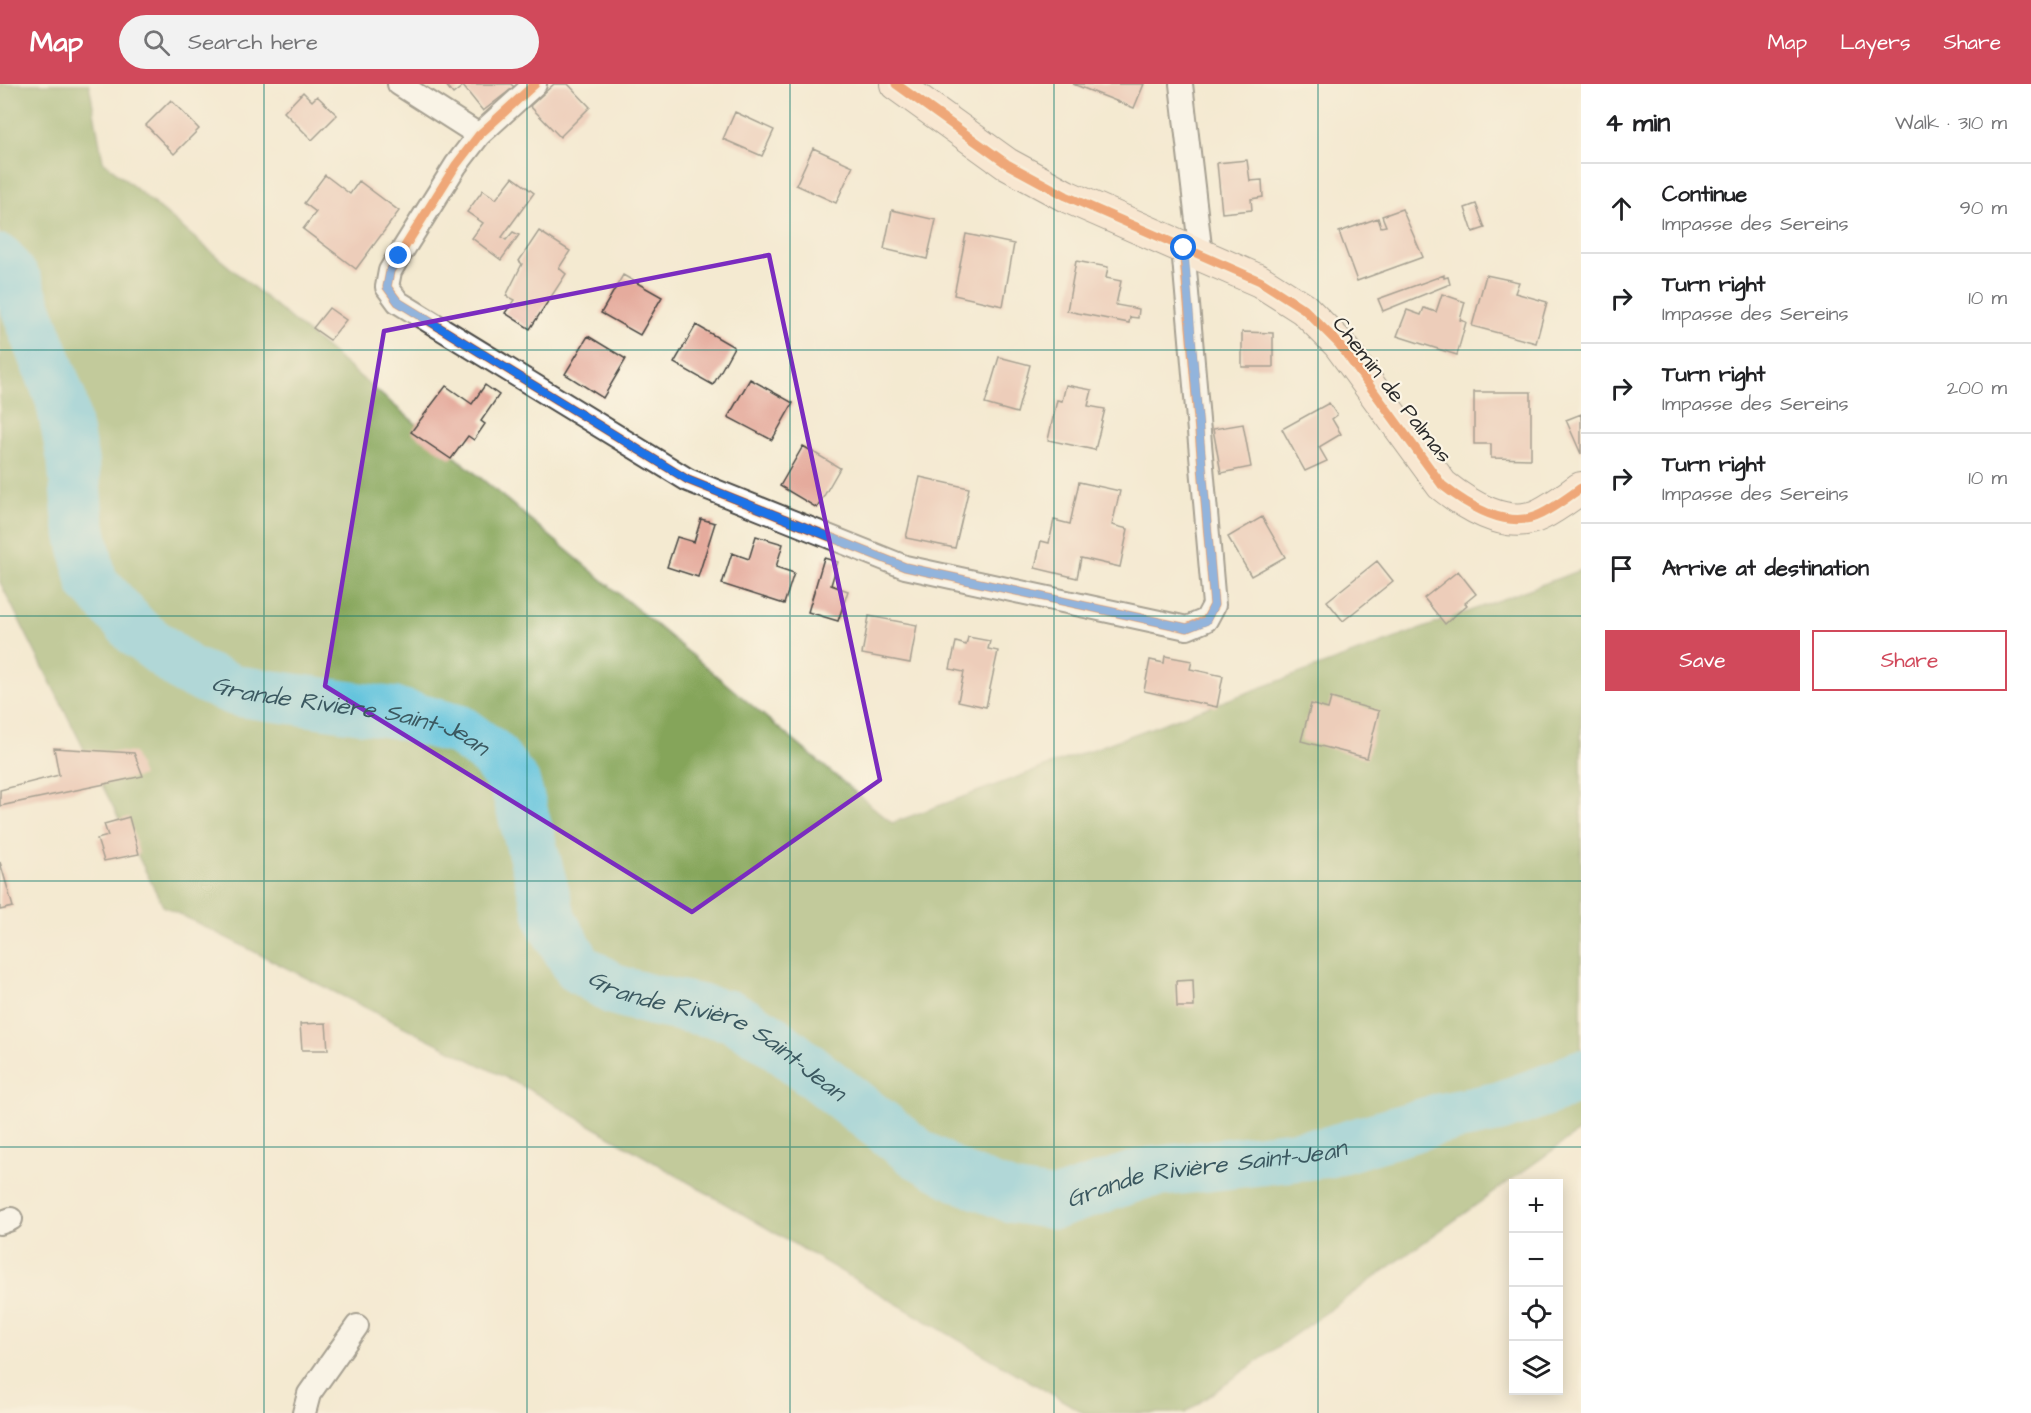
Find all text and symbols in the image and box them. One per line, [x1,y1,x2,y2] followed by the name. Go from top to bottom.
[119,15,539,69] search box
[30,23,83,62] text: Map
[140,26,173,59] icon: search
[188,27,318,58] text: Search here
[1767,28,1807,57] text: Map
[1840,28,1910,57] text: Layers
[1943,28,2001,57] text: Share
[1605,105,1670,141] text: 4 min
[1895,109,2007,137] text: Walk · 310 m
[1662,179,1747,210] text: Continue
[1605,192,1638,225] icon: ahead
[1959,194,2007,222] text: 90 m
[1662,210,1849,238] text: Impasse des Sereins
[1170,234,1196,260] route start
[385,242,411,268] route end
[1662,269,1765,300] text: Turn right
[1605,282,1638,315] icon: right
[1968,284,2007,312] text: 10 m
[1662,300,1849,328] text: Impasse des Sereins
[1325,310,1459,470] street label: Chemin de Palmas
[1662,359,1765,390] text: Turn right
[1605,372,1638,405] icon: right
[1947,374,2007,402] text: 200 m
[1662,390,1849,418] text: Impasse des Sereins
[1662,449,1765,480] text: Turn right
[1605,462,1638,495] icon: right
[1968,464,2007,492] text: 10 m
[1662,480,1849,508] text: Impasse des Sereins
[1605,552,1638,585] icon: arrive
[1662,553,1869,584] text: Arrive at destination
[1605,630,1800,691] button: Save
[1812,630,2007,691] button: Share
[207,667,497,766] water label: Grande Rivière Saint-Jean
[581,962,855,1111] water label: Grande Rivière Saint-Jean
[1062,1131,1353,1217] water label: Grande Rivière Saint-Jean
[1509,1179,1563,1395] map controls
[1509,1179,1563,1233] button: +
[1509,1233,1563,1287] button: −
[1509,1287,1563,1341] button: locate
[1509,1341,1563,1395] button: layers

